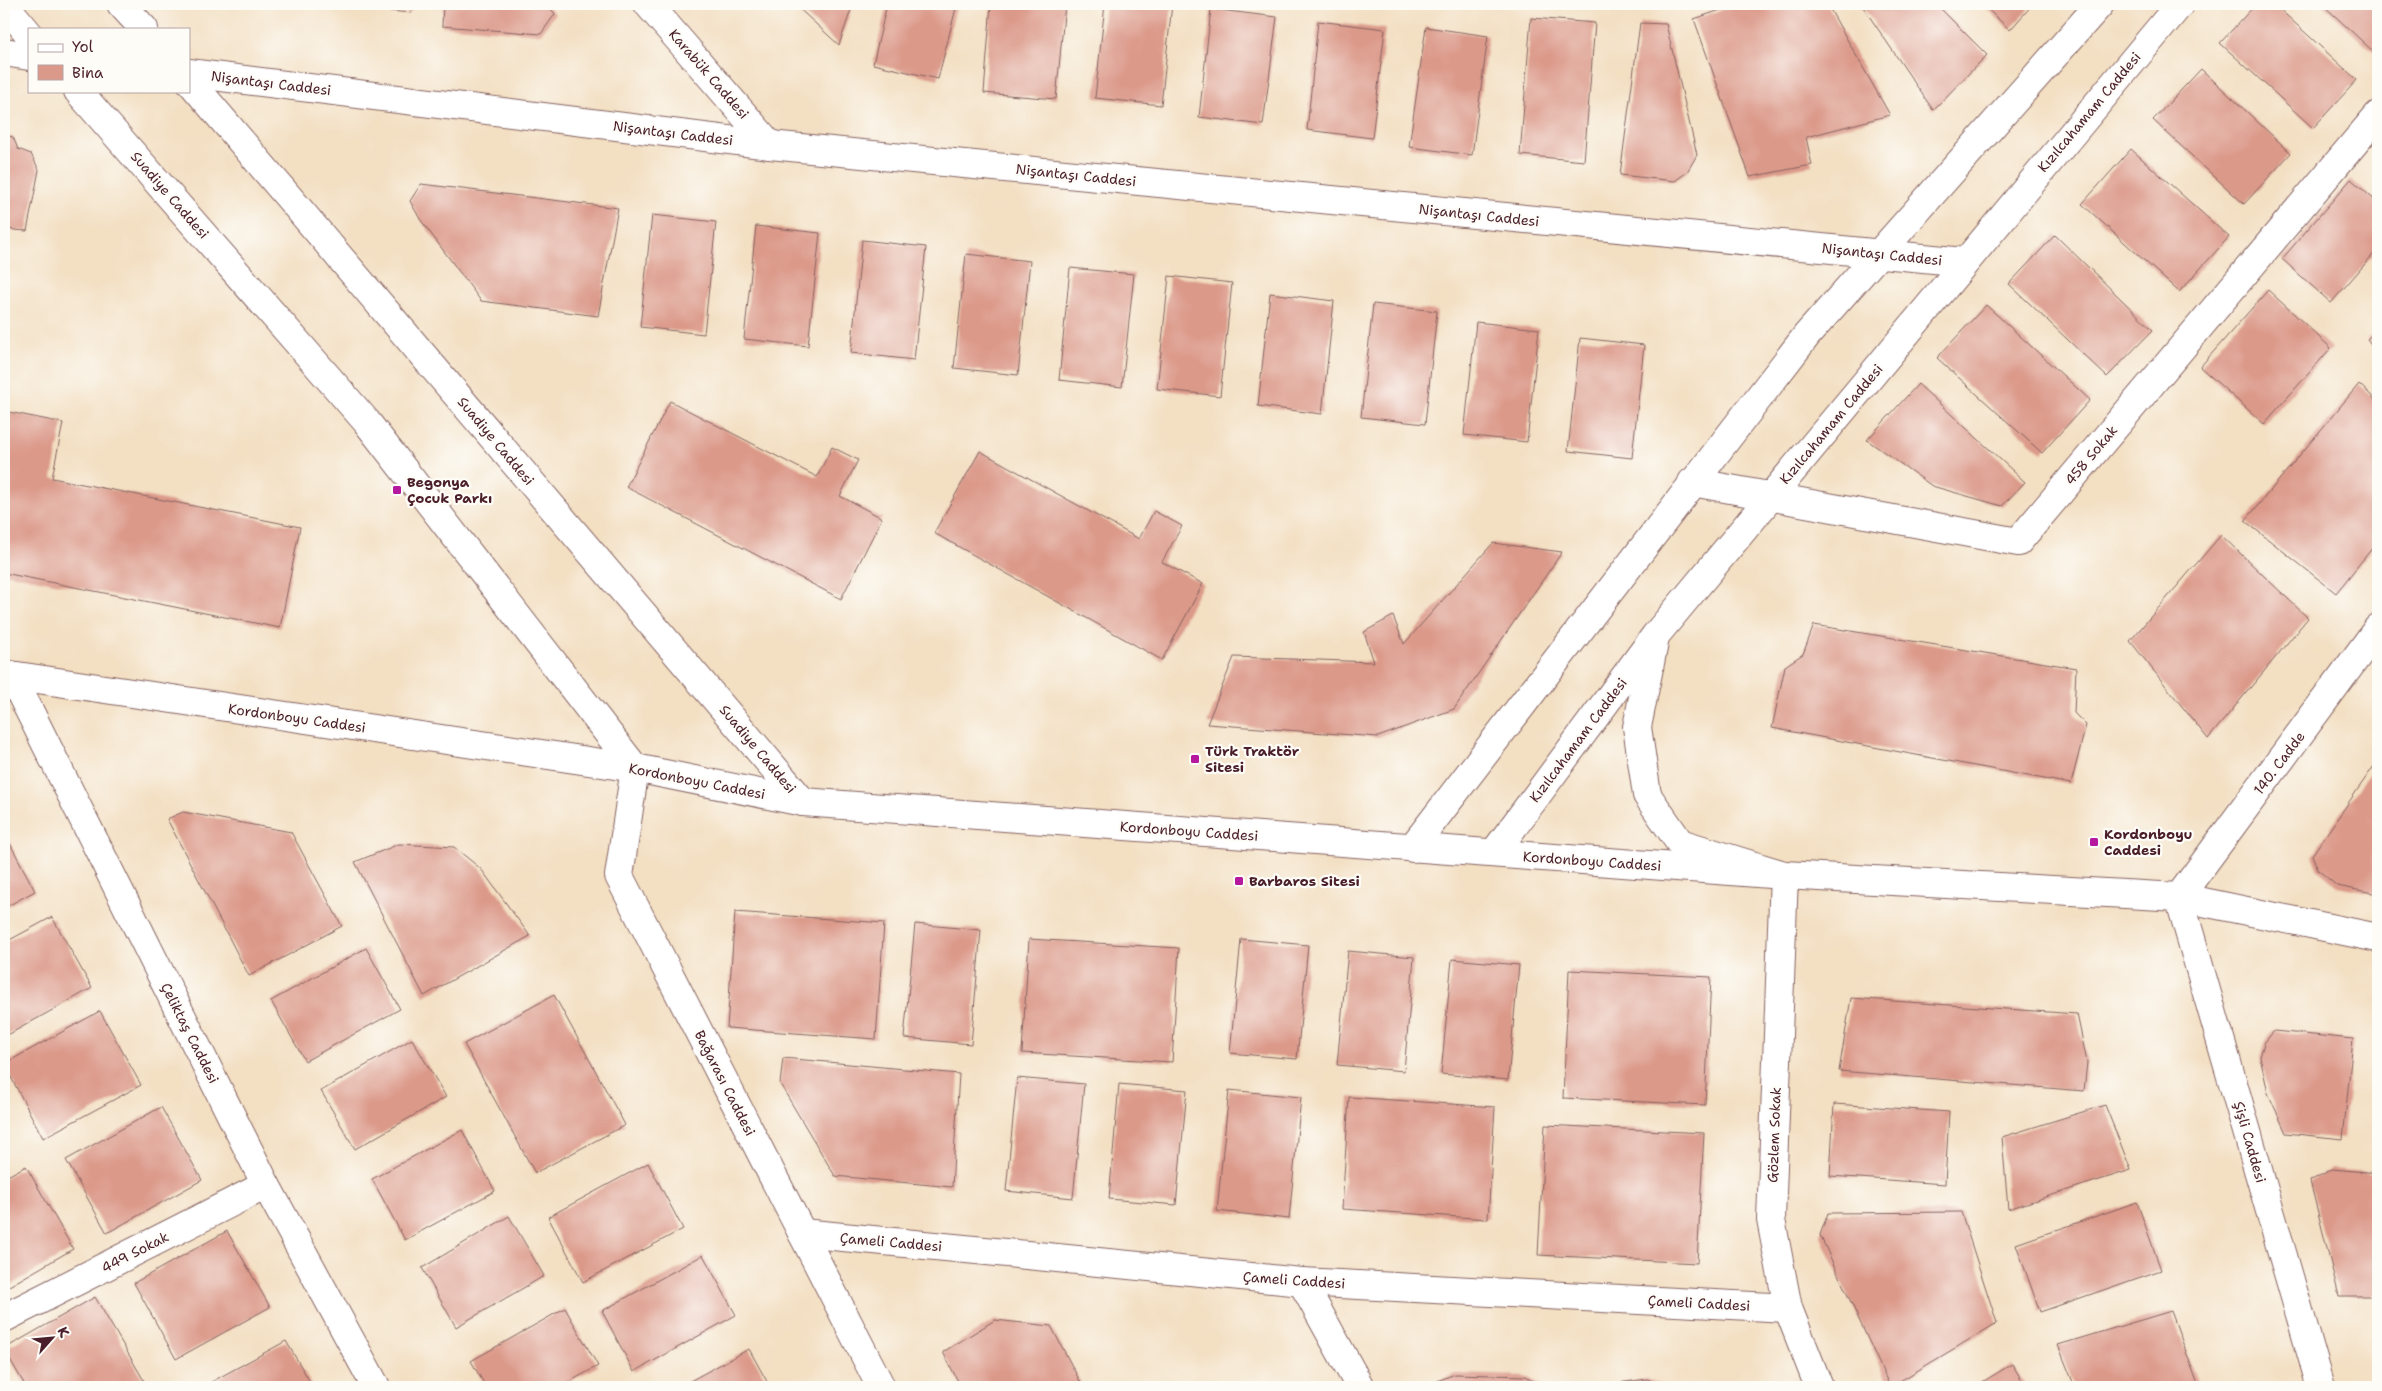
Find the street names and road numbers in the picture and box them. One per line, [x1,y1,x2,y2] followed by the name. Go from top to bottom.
[665,25,753,123] street label: Karabük Caddesi
[2033,48,2145,176] street label: Kızılcahamam Caddesi
[210,67,332,99] street label: Nişantaşı Caddesi
[612,117,734,149] street label: Nişantaşı Caddesi
[127,148,213,242] street label: Suadiye Caddesi
[1015,160,1137,190] street label: Nişantaşı Caddesi
[1418,200,1540,230] street label: Nişantaşı Caddesi
[1821,239,1943,269] street label: Nişantaşı Caddesi
[1775,360,1887,488] street label: Kızılcahamam Caddesi
[454,393,538,489] street label: Suadiye Caddesi
[2061,421,2121,489] street label: 458 Sokak
[1525,674,1631,806] street label: Kızılcahamam Caddesi
[227,699,367,737] street label: Kordonboyu Caddesi
[716,701,800,797] street label: Suadiye Caddesi
[2249,728,2309,798] street label: 140. Cadde
[627,759,767,803] street label: Kordonboyu Caddesi
[1119,817,1259,845] street label: Kordonboyu Caddesi
[1522,847,1662,875] street label: Kordonboyu Caddesi
[157,980,223,1086] street label: Çeliktaş Caddesi
[691,1027,759,1139] street label: Bağarası Caddesi
[1763,1087,1785,1183] street label: Gözlem Sokak
[2230,1099,2270,1185] street label: Şişli Caddesi
[98,1227,172,1277] street label: 449 Sokak
[839,1229,943,1255] street label: Çameli Caddesi
[1242,1267,1346,1293] street label: Çameli Caddesi
[1647,1291,1751,1315] street label: Çameli Caddesi

